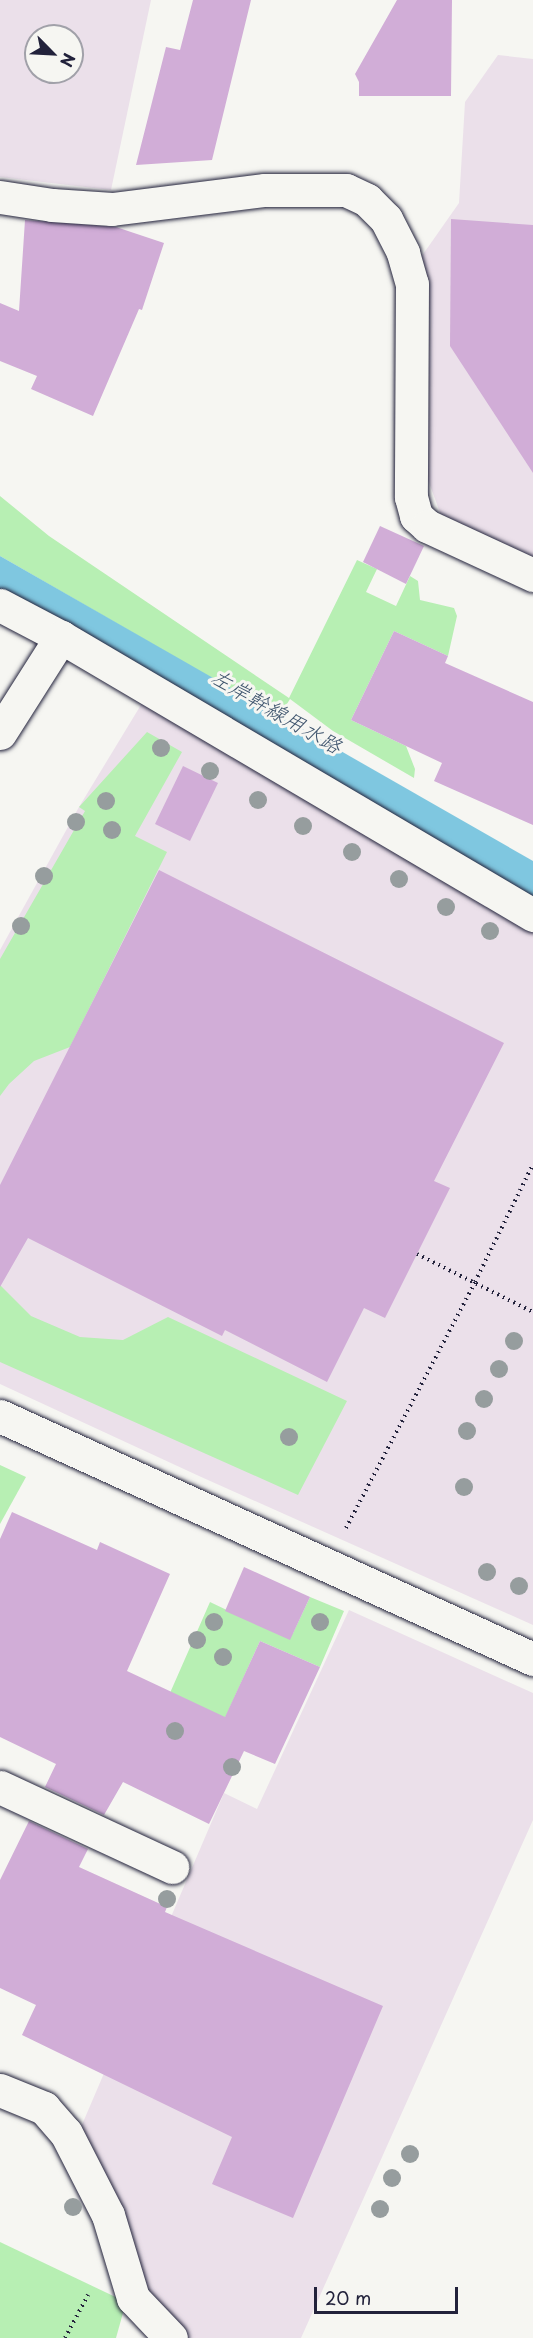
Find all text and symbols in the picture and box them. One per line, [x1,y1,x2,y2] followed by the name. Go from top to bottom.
[24,24,84,84] north arrow
[55,50,82,71] text: N
[207,662,347,758] water label: 左岸幹線用水路
[317,2275,461,2313] scale bar
[325,2284,371,2311] text: 20 m

